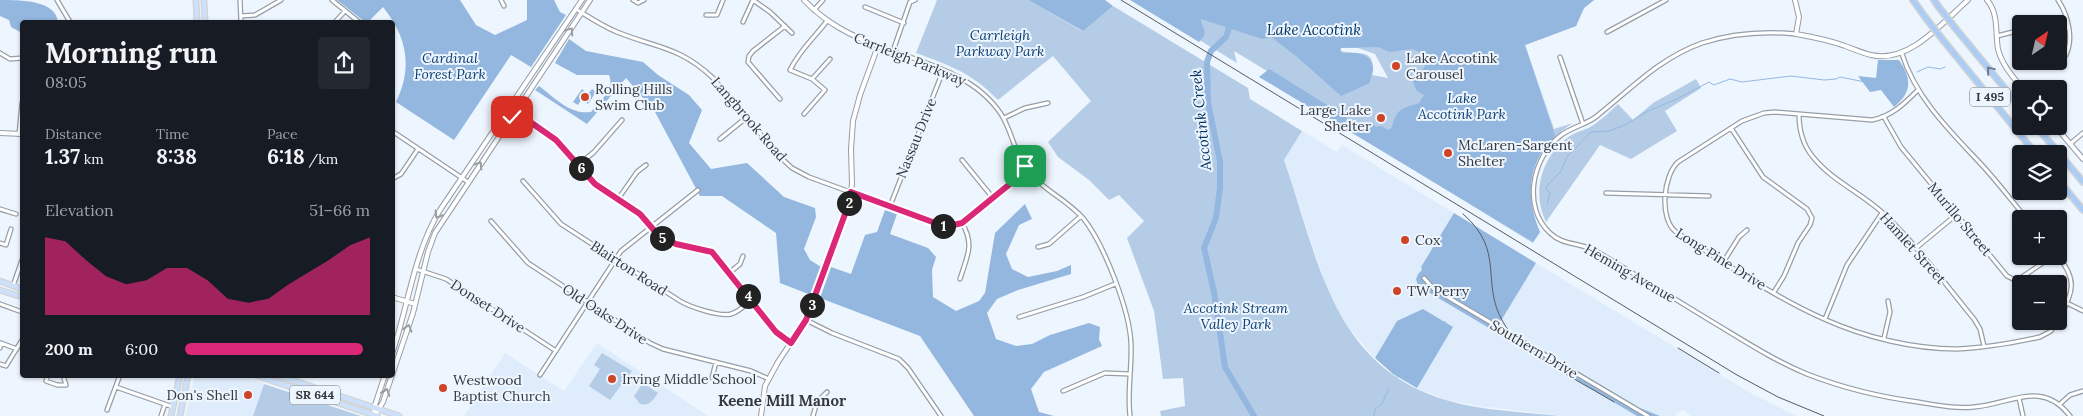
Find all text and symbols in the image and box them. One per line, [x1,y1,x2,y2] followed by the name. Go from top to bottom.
[2012,15,2068,70] north arrow
[2012,15,2067,330] map controls
[1267,20,1361,39] water label: Lake Accotink
[956,26,1044,60] park label: Carrleigh Parkway Park
[564,27,573,36] one-way arrow
[851,28,969,90] street label: Carrleigh Parkway
[45,35,217,71] text: Morning run
[318,37,370,89] button: share
[414,49,486,83] park label: Cardinal Forest Park
[1406,49,1498,83] place label: Lake Accotink Carousel
[1390,60,1402,72] marker: Lake Accotink Carousel
[1987,67,1996,76] one-way arrow
[1186,68,1215,173] water label: Accotink Creek
[45,72,87,92] text: 08:05
[707,73,791,165] street label: Langbrook Road
[595,80,672,114] place label: Rolling Hills Swim Club
[2012,80,2067,135] button: locate
[1970,88,2010,106] road number: I 495
[1417,89,1506,123] park label: Lake Accotink Park
[579,91,591,103] marker: Rolling Hills Swim Club
[892,95,940,181] street label: Nassau Drive
[491,96,533,138] pin
[1300,101,1371,135] place label: Large Lake Shelter
[498,103,526,131] icon: check
[1375,112,1387,124] marker: Large Lake Shelter
[45,125,102,143] text: Distance
[156,125,189,143] text: Time
[267,125,298,143] text: Pace
[1458,136,1573,170] place label: McLaren-Sargent Shelter
[45,143,80,170] text: 1.37
[156,143,197,170] text: 8:38
[267,143,305,170] text: 6:18
[1004,145,1046,187] pin
[2012,145,2067,200] button: layers
[1442,147,1454,159] marker: McLaren-Sargent Shelter
[80,150,104,168] text: km
[305,150,338,168] text: /km
[1011,152,1039,180] icon: arrive
[568,156,594,180] pin: 6
[577,159,586,177] text: 6
[473,162,482,171] one-way arrow
[1924,179,1996,260] street label: Murillo Street
[836,190,862,216] pin: 2
[846,194,853,212] text: 2
[45,200,114,220] text: Elevation
[309,200,370,220] text: 51–66 m
[1876,208,1950,288] street label: Hamlet Street
[434,209,444,218] one-way arrow
[2012,210,2067,265] button: +
[930,214,956,238] pin: 1
[941,217,946,235] text: 1
[1672,224,1770,294] street label: Long Pine Drive
[650,226,674,250] pin: 5
[659,229,666,247] text: 5
[1415,231,1441,249] place label: Cox
[1399,234,1411,246] marker: Cox
[587,236,671,300] street label: Blairton Road
[1581,240,1679,307] street label: Heming Avenue
[447,275,529,337] street label: Donset Drive
[2012,275,2067,330] button: −
[559,280,651,348] street label: Old Oaks Drive
[1407,282,1470,300] place label: TW Perry
[736,284,760,308] pin: 4
[1391,285,1403,297] marker: TW Perry
[745,287,752,305] text: 4
[800,292,824,318] pin: 3
[809,296,816,314] text: 3
[1183,299,1289,333] park label: Accotink Stream Valley Park
[1487,316,1581,382] street label: Southern Drive
[402,325,412,333] one-way arrow
[45,339,93,359] text: 200 m
[125,339,158,359] text: 6:00
[622,370,756,388] place label: Irving Middle School
[453,371,551,405] place label: Westwood Baptist Church
[606,373,618,385] marker: Irving Middle School
[437,382,449,394] marker: Westwood Baptist Church
[166,386,238,404] place label: Don's Shell
[290,386,340,404] road number: SR 644
[242,389,254,401] marker: Don's Shell
[381,389,391,397] one-way arrow
[718,391,847,410] district label: Keene Mill Manor

